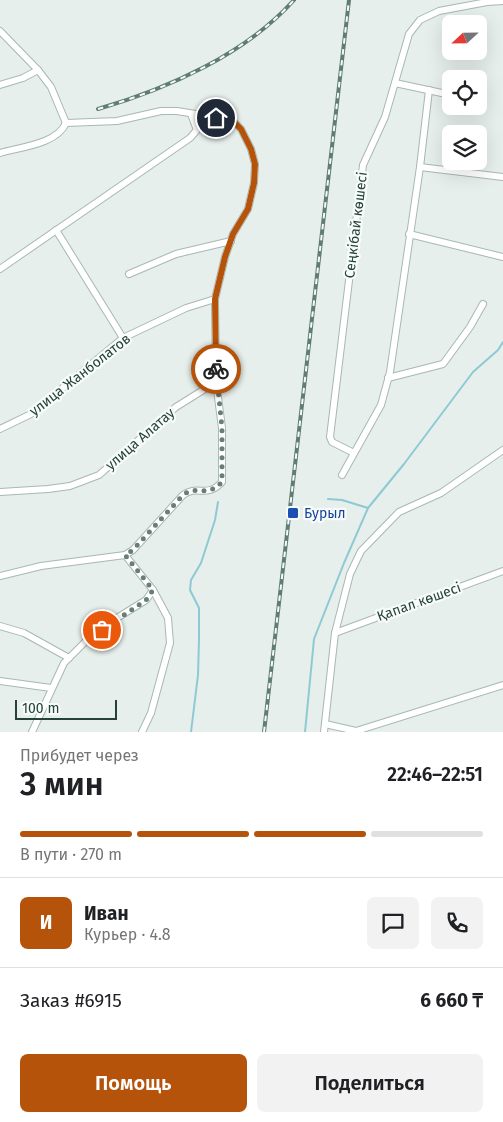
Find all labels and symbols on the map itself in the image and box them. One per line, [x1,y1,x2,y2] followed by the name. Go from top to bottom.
[442,15,488,60] north arrow
[195,97,237,139] pin
[341,171,371,279] street label: Сеңкібай көшесі
[26,330,134,420] street label: улица Жанболатов
[191,344,241,394] courier
[102,404,178,474] street label: улица Алатау
[304,505,346,522] place label: Бурыл
[286,506,300,520] marker: Бурыл
[375,579,463,625] street label: Қапал көшесі
[81,609,123,651] pin
[15,697,118,720] scale bar

